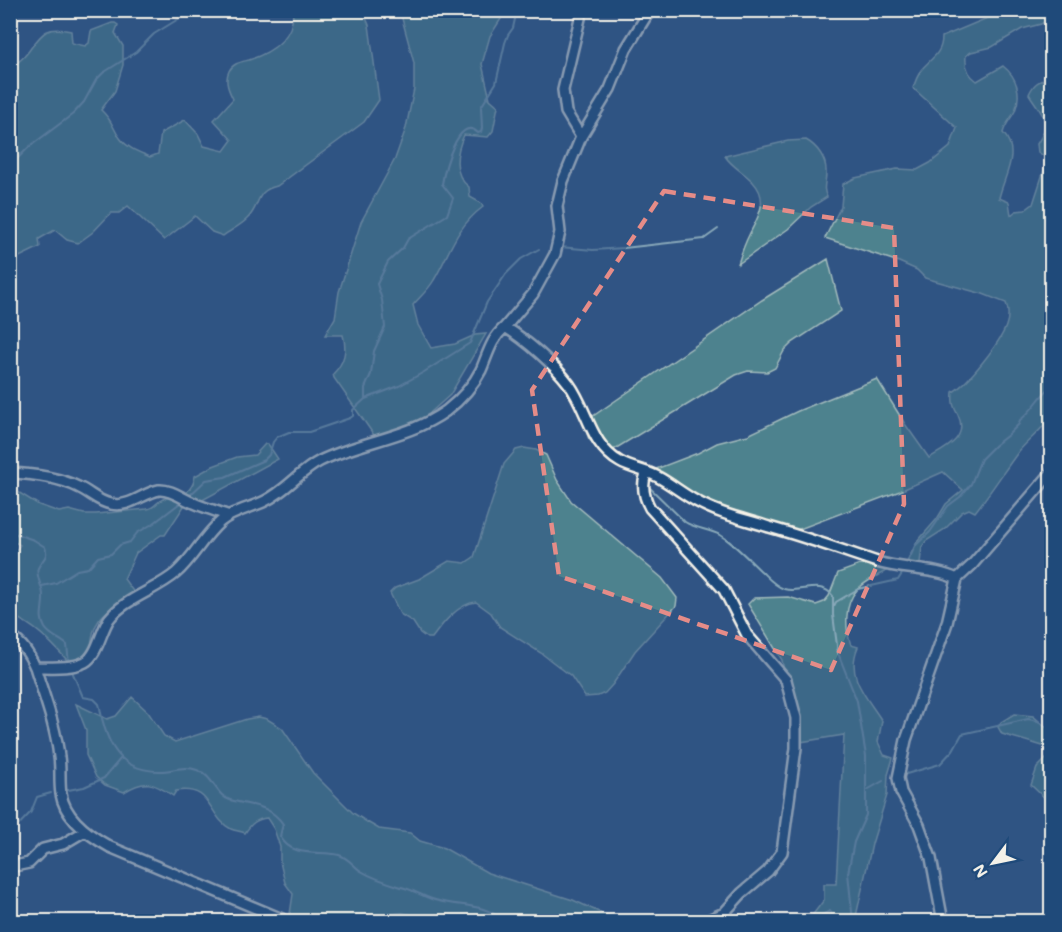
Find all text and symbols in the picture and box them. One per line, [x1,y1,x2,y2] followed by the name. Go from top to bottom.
[963,833,1023,893] north arrow
[968,860,992,882] text: N

